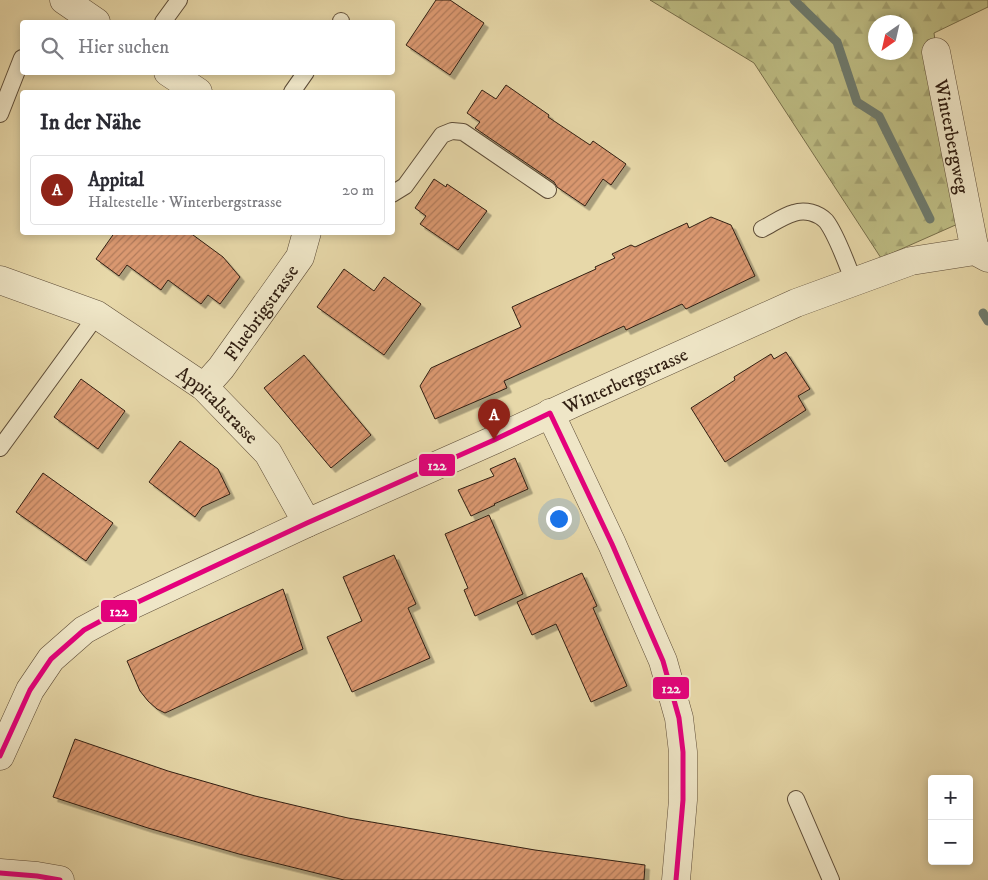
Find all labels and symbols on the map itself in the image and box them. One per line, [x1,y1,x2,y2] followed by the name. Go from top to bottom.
[868,15,913,60] north arrow
[928,77,974,197] street label: Winterbergweg
[220,260,304,366] street label: Fluebrigstrasse
[559,343,692,420] street label: Winterbergstrasse
[172,362,263,449] street label: Appitalstrasse
[478,399,510,440] pin: A
[418,453,456,477] line badge: 122
[428,457,448,475] text: 122
[546,506,572,532] your location
[100,599,138,623] line badge: 122
[110,603,130,621] text: 122
[652,676,690,700] line badge: 122
[662,680,682,698] text: 122

